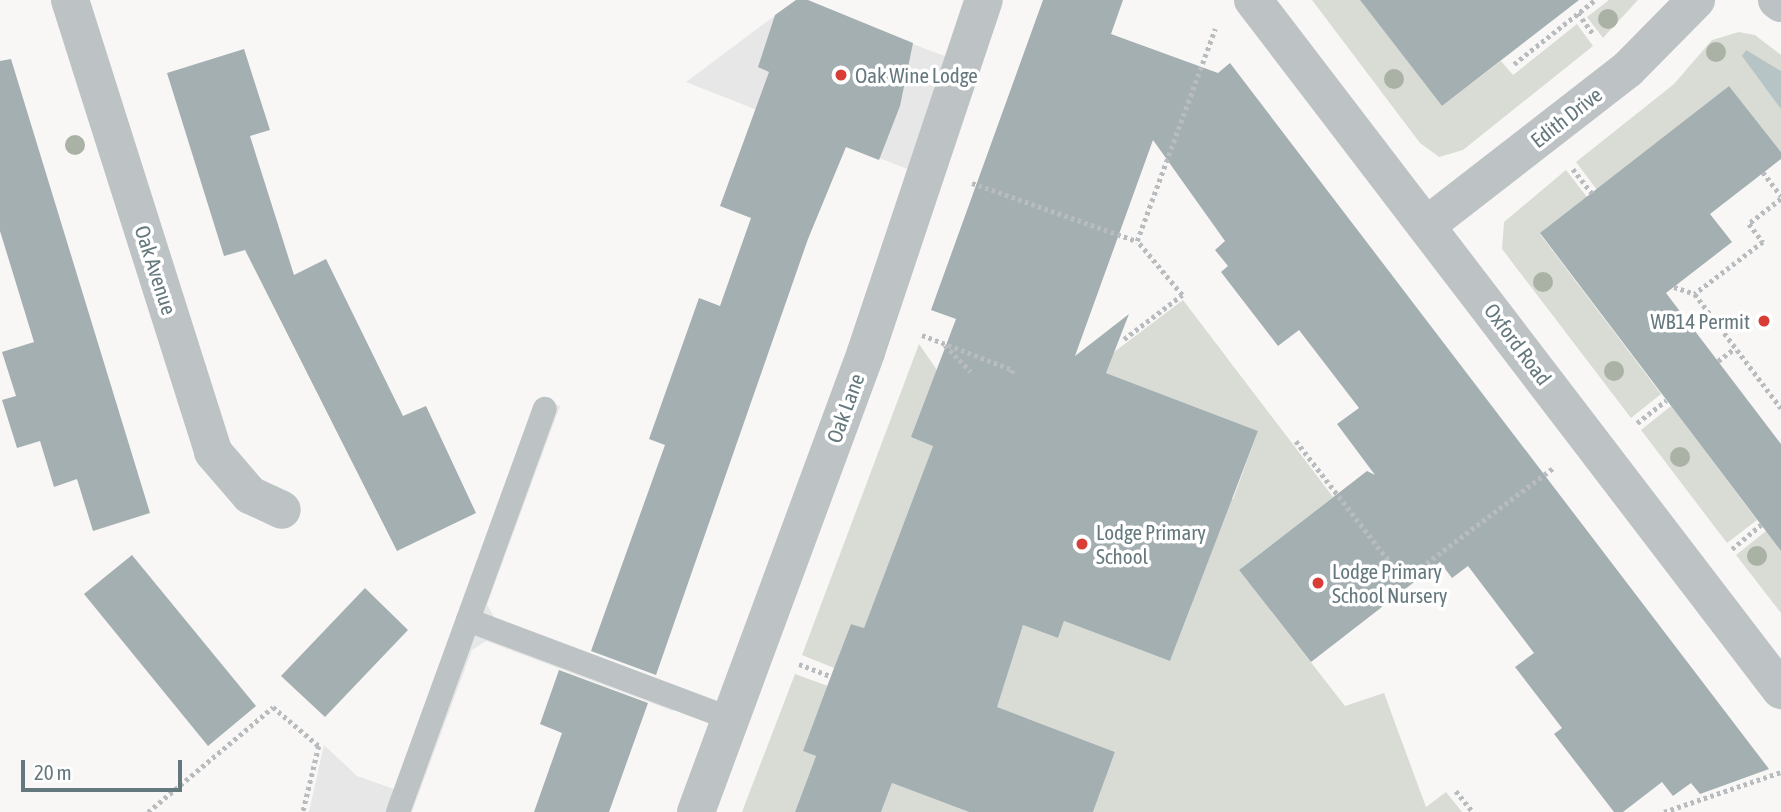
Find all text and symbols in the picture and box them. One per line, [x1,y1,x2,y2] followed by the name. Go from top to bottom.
[855,62,978,88] place label: Oak Wine Lodge
[833,67,849,83] marker: Oak Wine Lodge
[1525,81,1607,153] street label: Edith Drive
[130,222,182,318] street label: Oak Avenue
[1479,298,1557,390] street label: Oxford Road
[1650,308,1750,334] place label: WB14 Permit
[1756,313,1772,329] marker: WB14 Permit
[821,370,869,446] street label: Oak Lane
[1096,519,1206,569] place label: Lodge Primary School
[1074,536,1090,552] marker: Lodge Primary School
[1332,558,1447,608] place label: Lodge Primary School Nursery
[1310,575,1326,591] marker: Lodge Primary School Nursery
[24,746,186,790] scale bar
[34,760,72,784] text: 20 m

